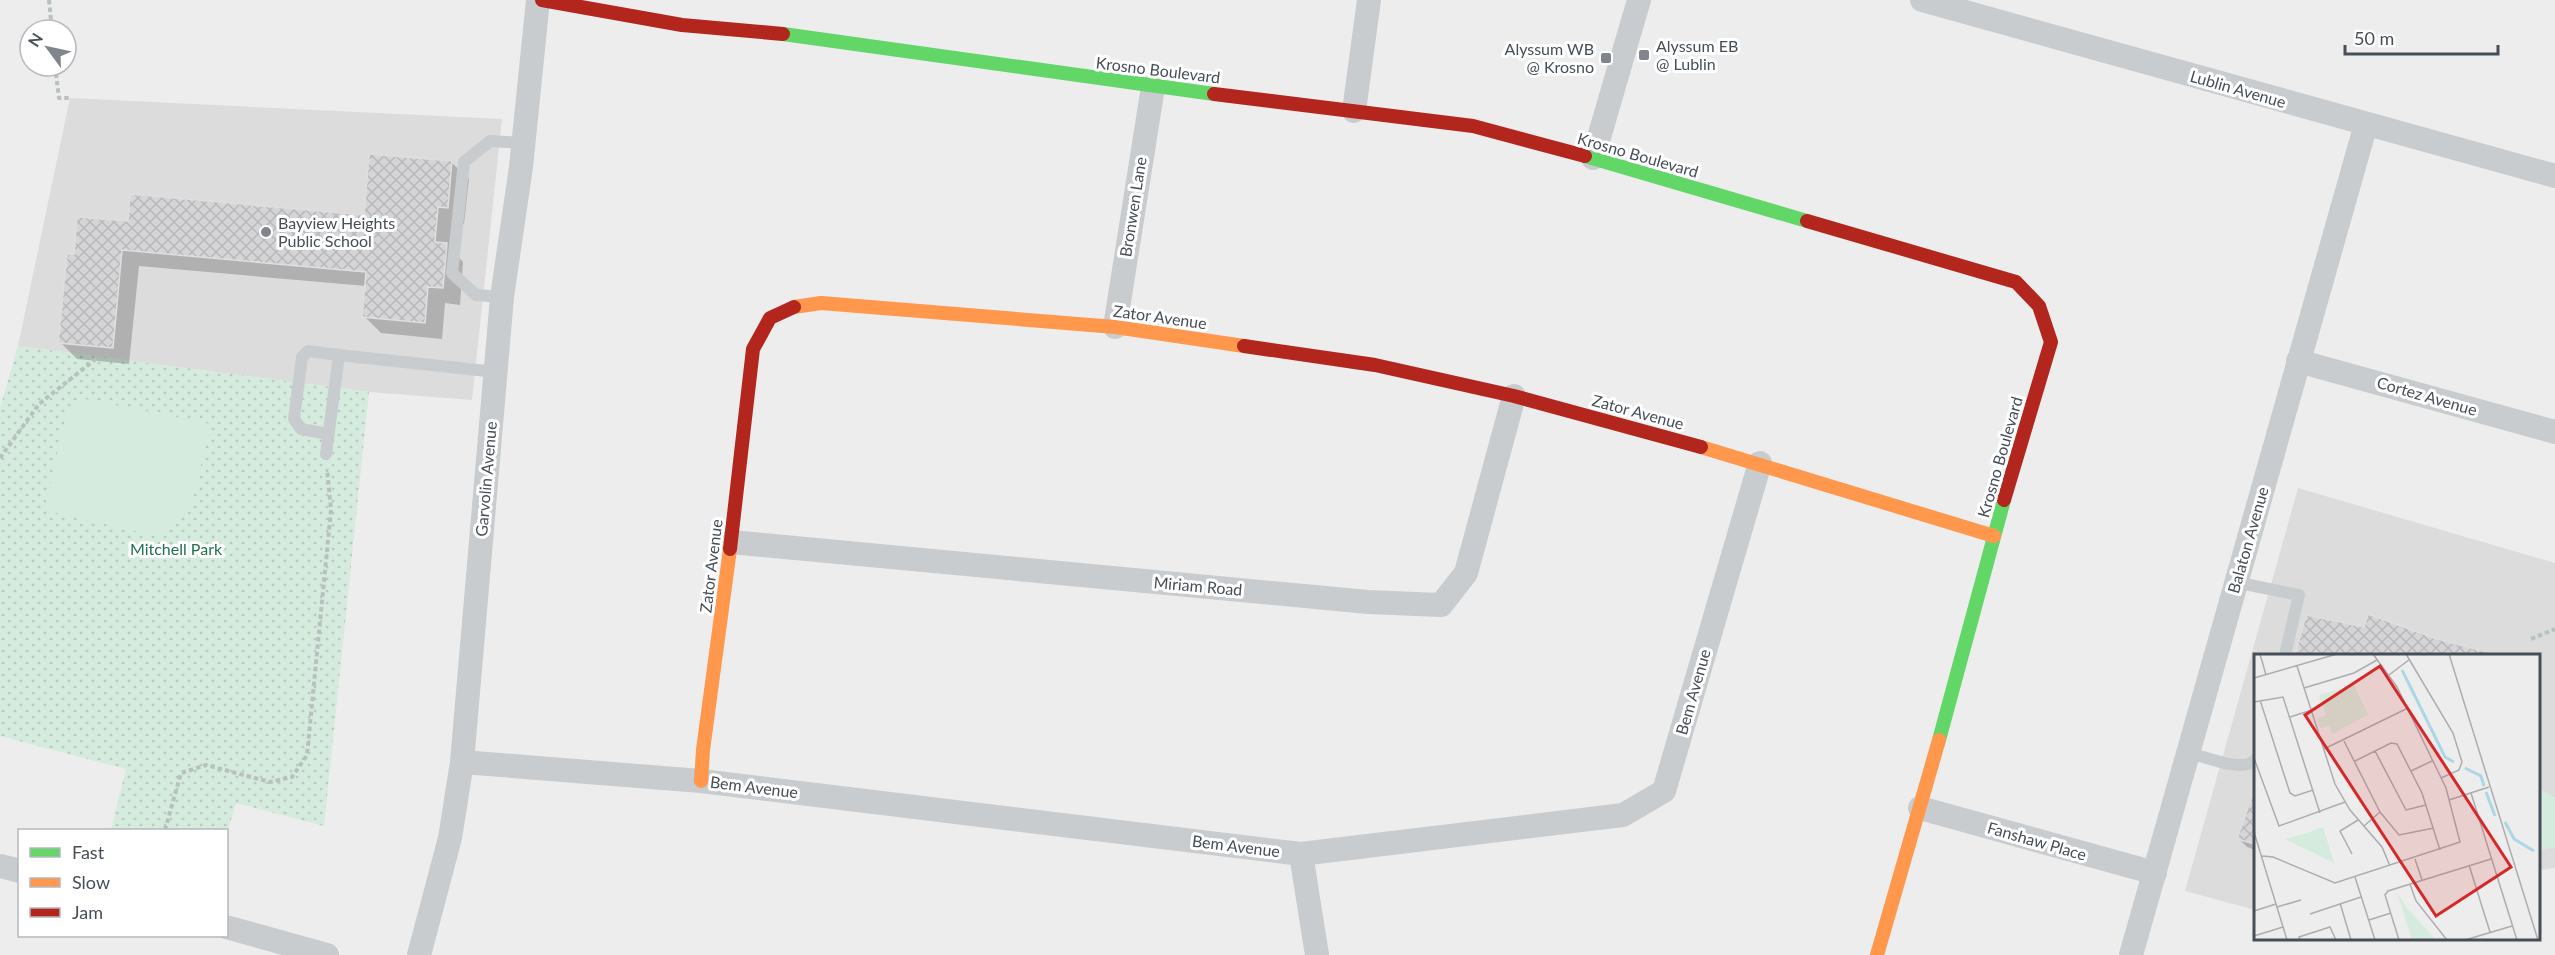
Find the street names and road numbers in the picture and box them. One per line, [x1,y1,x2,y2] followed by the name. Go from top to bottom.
[1095,52,1221,87] street label: Krosno Boulevard
[2188,66,2288,111] street label: Lublin Avenue
[1575,128,1701,181] street label: Krosno Boulevard
[1115,156,1150,258] street label: Bronwen Lane
[1112,301,1208,332] street label: Zator Avenue
[2375,372,2479,419] street label: Cortez Avenue
[1590,390,1686,433] street label: Zator Avenue
[1973,394,2026,520] street label: Krosno Boulevard
[471,421,500,537] street label: Garvolin Avenue
[2223,484,2272,595] street label: Balaton Avenue
[695,518,726,614] street label: Zator Avenue
[1153,572,1243,599] street label: Miriam Road
[1671,647,1714,737] street label: Bem Avenue
[709,772,799,801] street label: Bem Avenue
[1985,817,2089,864] street label: Fanshaw Place
[1191,831,1281,860] street label: Bem Avenue

